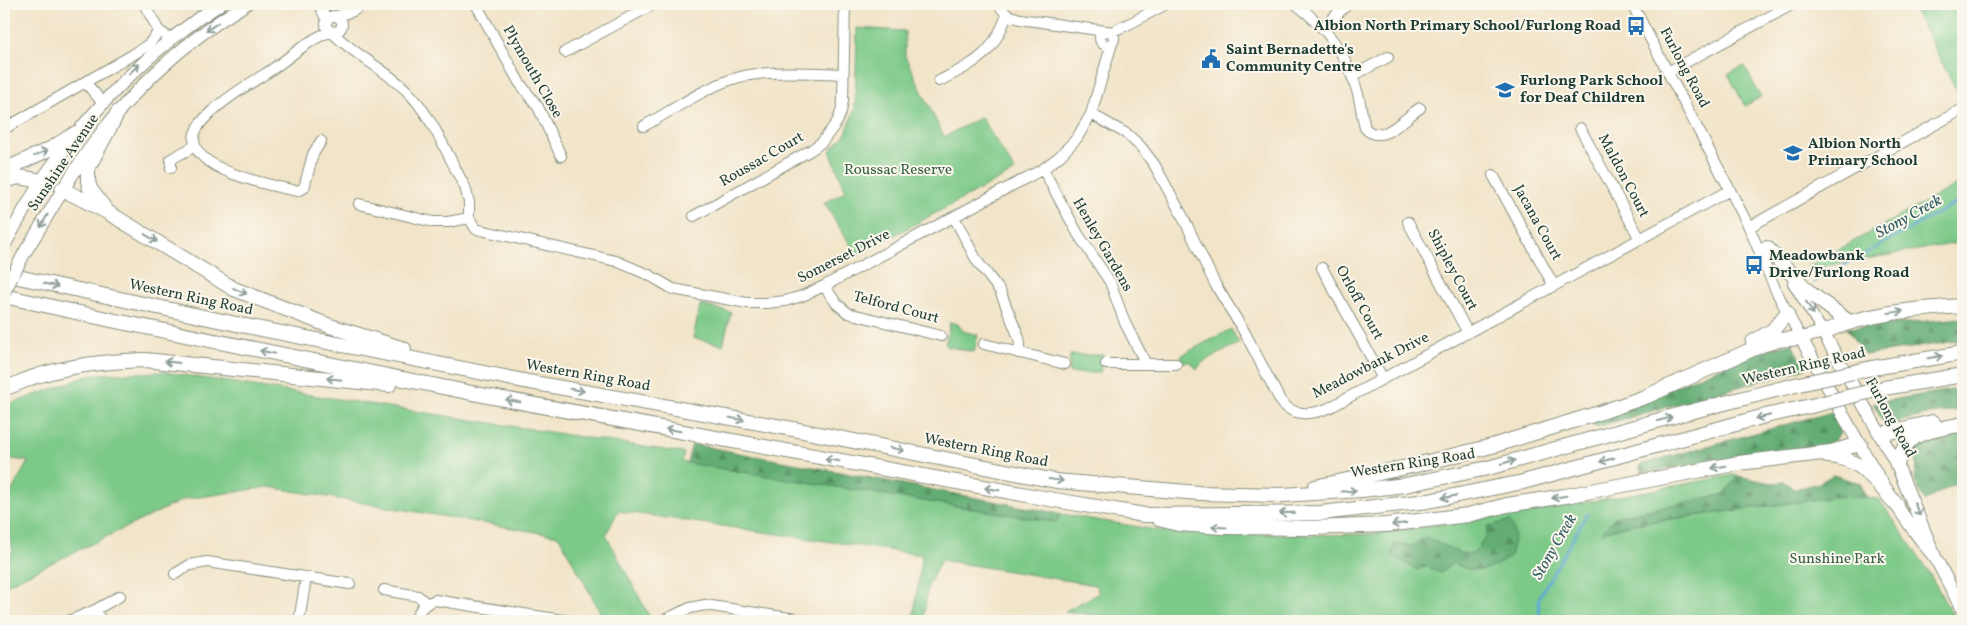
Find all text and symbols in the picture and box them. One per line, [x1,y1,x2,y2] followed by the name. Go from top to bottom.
[1625,15,1647,37] bus stop icon: Albion North Primary School/Furlong Road
[1314,16,1621,37] place label: Albion North Primary School/Furlong Road
[205,22,219,32] one-way arrow
[497,22,567,122] street label: Plymouth Close
[1654,24,1714,112] street label: Furlong Road
[1226,40,1362,78] place label: Saint Bernadette's Community Centre
[1200,48,1222,70] public building icon: Saint Bernadette's Community Centre
[128,63,141,75] one-way arrow
[1520,71,1663,109] place label: Furlong Park School for Deaf Children
[1494,79,1516,101] school or university icon: Furlong Park School for Deaf Children
[24,110,104,216] street label: Sunshine Avenue
[716,127,808,193] street label: Roussac Court
[1592,130,1654,222] street label: Maldon Court
[1808,134,1918,172] place label: Albion North Primary School
[1782,142,1804,164] school or university icon: Albion North Primary School
[33,148,48,158] one-way arrow
[844,160,952,181] park label: Roussac Reserve
[1508,181,1566,265] street label: Jacana Court
[1872,189,1947,244] water label: Stony Creek
[1067,194,1137,296] street label: Henley Gardens
[39,213,48,228] one-way arrow
[794,225,894,289] street label: Somerset Drive
[1422,225,1482,315] street label: Shipley Court
[144,234,158,244] one-way arrow
[1769,246,1909,284] place label: Meadowbank Drive/Furlong Road
[1743,254,1765,276] bus stop icon: Meadowbank Drive/Furlong Road
[1330,262,1388,344] street label: Orloff Court
[127,275,255,321] street label: Western Ring Road
[43,280,59,290] one-way arrow
[851,286,941,330] street label: Telford Court
[232,287,247,297] one-way arrow
[1805,300,1815,314] one-way arrow
[1888,307,1904,317] one-way arrow
[1309,327,1433,405] street label: Meadowbank Drive
[1740,343,1868,391] street label: Western Ring Road
[260,347,276,356] one-way arrow
[1926,352,1942,362] one-way arrow
[524,355,652,397] street label: Western Ring Road
[165,356,181,366] one-way arrow
[326,374,342,384] one-way arrow
[1859,374,1921,462] street label: Furlong Road
[569,386,585,396] one-way arrow
[505,396,521,405] one-way arrow
[1756,412,1772,422] one-way arrow
[1656,413,1672,423] one-way arrow
[729,415,745,424] one-way arrow
[665,425,681,435] one-way arrow
[922,429,1050,473] street label: Western Ring Road
[1349,444,1477,484] street label: Western Ring Road
[888,445,904,455] one-way arrow
[825,454,841,464] one-way arrow
[1599,456,1615,465] one-way arrow
[1500,457,1516,466] one-way arrow
[1711,463,1727,473] one-way arrow
[1048,476,1064,486] one-way arrow
[985,484,1001,493] one-way arrow
[1340,487,1356,496] one-way arrow
[1441,492,1457,502] one-way arrow
[1551,493,1567,503] one-way arrow
[1912,501,1922,516] one-way arrow
[1279,509,1295,518] one-way arrow
[1527,509,1583,584] water label: Stony Creek
[1391,519,1407,529] one-way arrow
[1211,522,1227,531] one-way arrow
[1789,549,1885,570] park label: Sunshine Park

